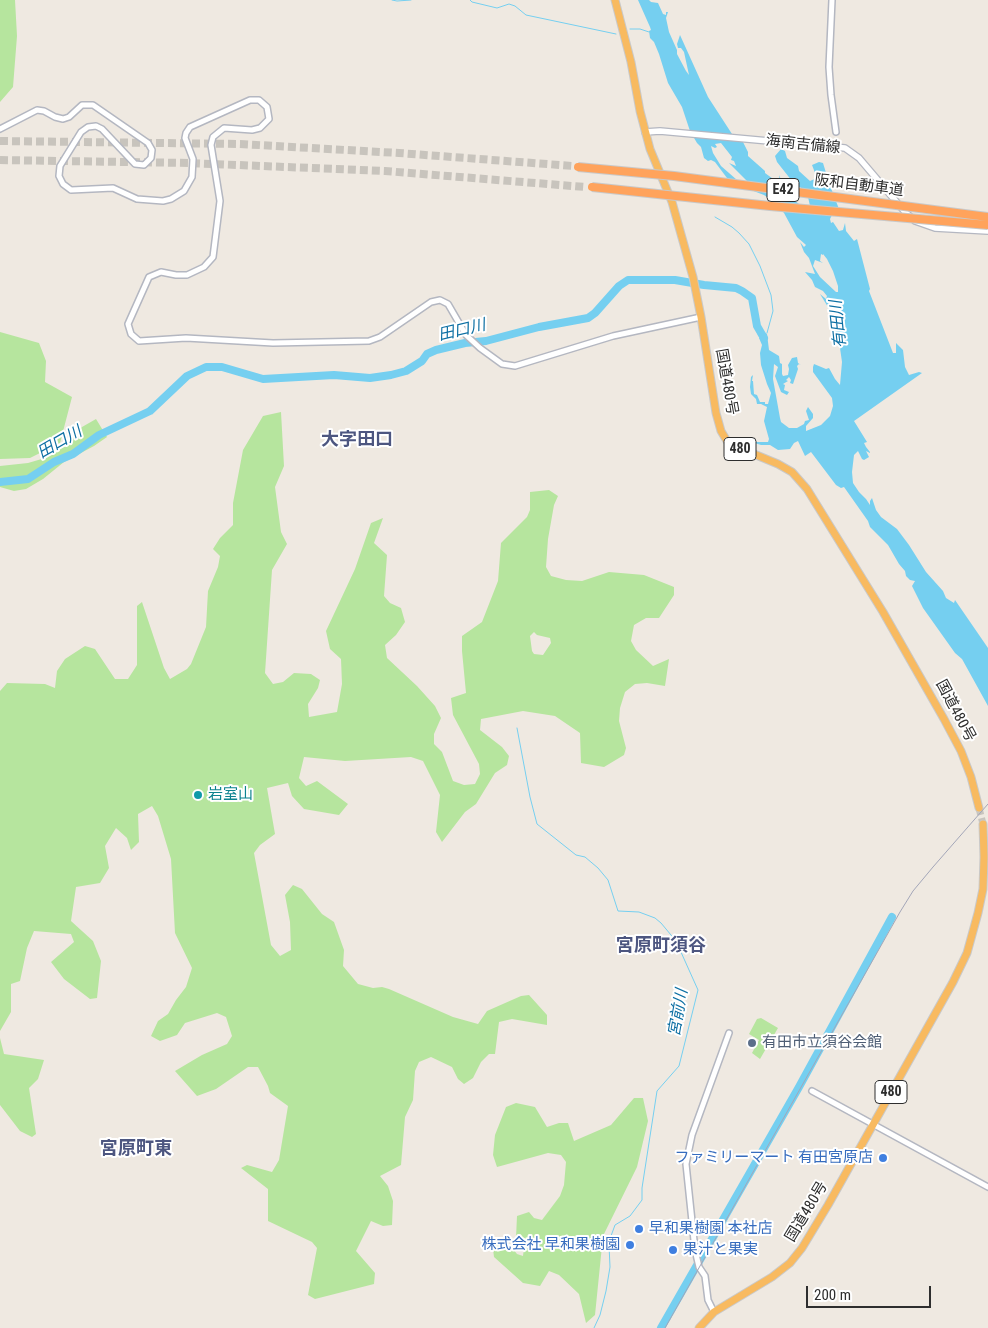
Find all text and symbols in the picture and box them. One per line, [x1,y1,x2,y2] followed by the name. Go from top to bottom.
[765,132,841,158] street label: 海南吉備線
[813,172,905,200] street label: 阪和自動車道
[767,178,799,202] road number: E42
[827,299,851,349] water label: 有田川
[436,316,488,346] water label: 田口川
[711,347,741,417] street label: 国道480号
[34,423,86,463] water label: 田口川
[321,429,393,451] district label: 大字田口
[724,438,756,460] road number: 480
[931,677,979,745] street label: 国道480号
[208,786,253,804] place label: 岩室山
[192,789,204,801] marker: 岩室山
[616,935,706,957] district label: 宮原町須谷
[665,988,693,1038] water label: 宮前川
[762,1034,882,1052] place label: 有田市立須谷会館
[746,1037,758,1049] marker: 有田市立須谷会館
[875,1080,907,1104] road number: 480
[100,1138,172,1160] district label: 宮原町東
[675,1149,873,1167] place label: ファミリーマート 有田宮原店
[877,1152,889,1164] marker: ファミリーマート 有田宮原店
[782,1179,832,1245] street label: 国道480号
[649,1220,772,1238] place label: 早和果樹園 本社店
[633,1223,645,1235] marker: 早和果樹園 本社店
[482,1236,620,1254] place label: 株式会社 早和果樹園
[624,1239,636,1251] marker: 株式会社 早和果樹園
[683,1241,758,1259] place label: 果汁と果実
[667,1244,679,1256] marker: 果汁と果実
[808,1276,933,1308] scale bar
[814,1286,851,1304] text: 200 m

